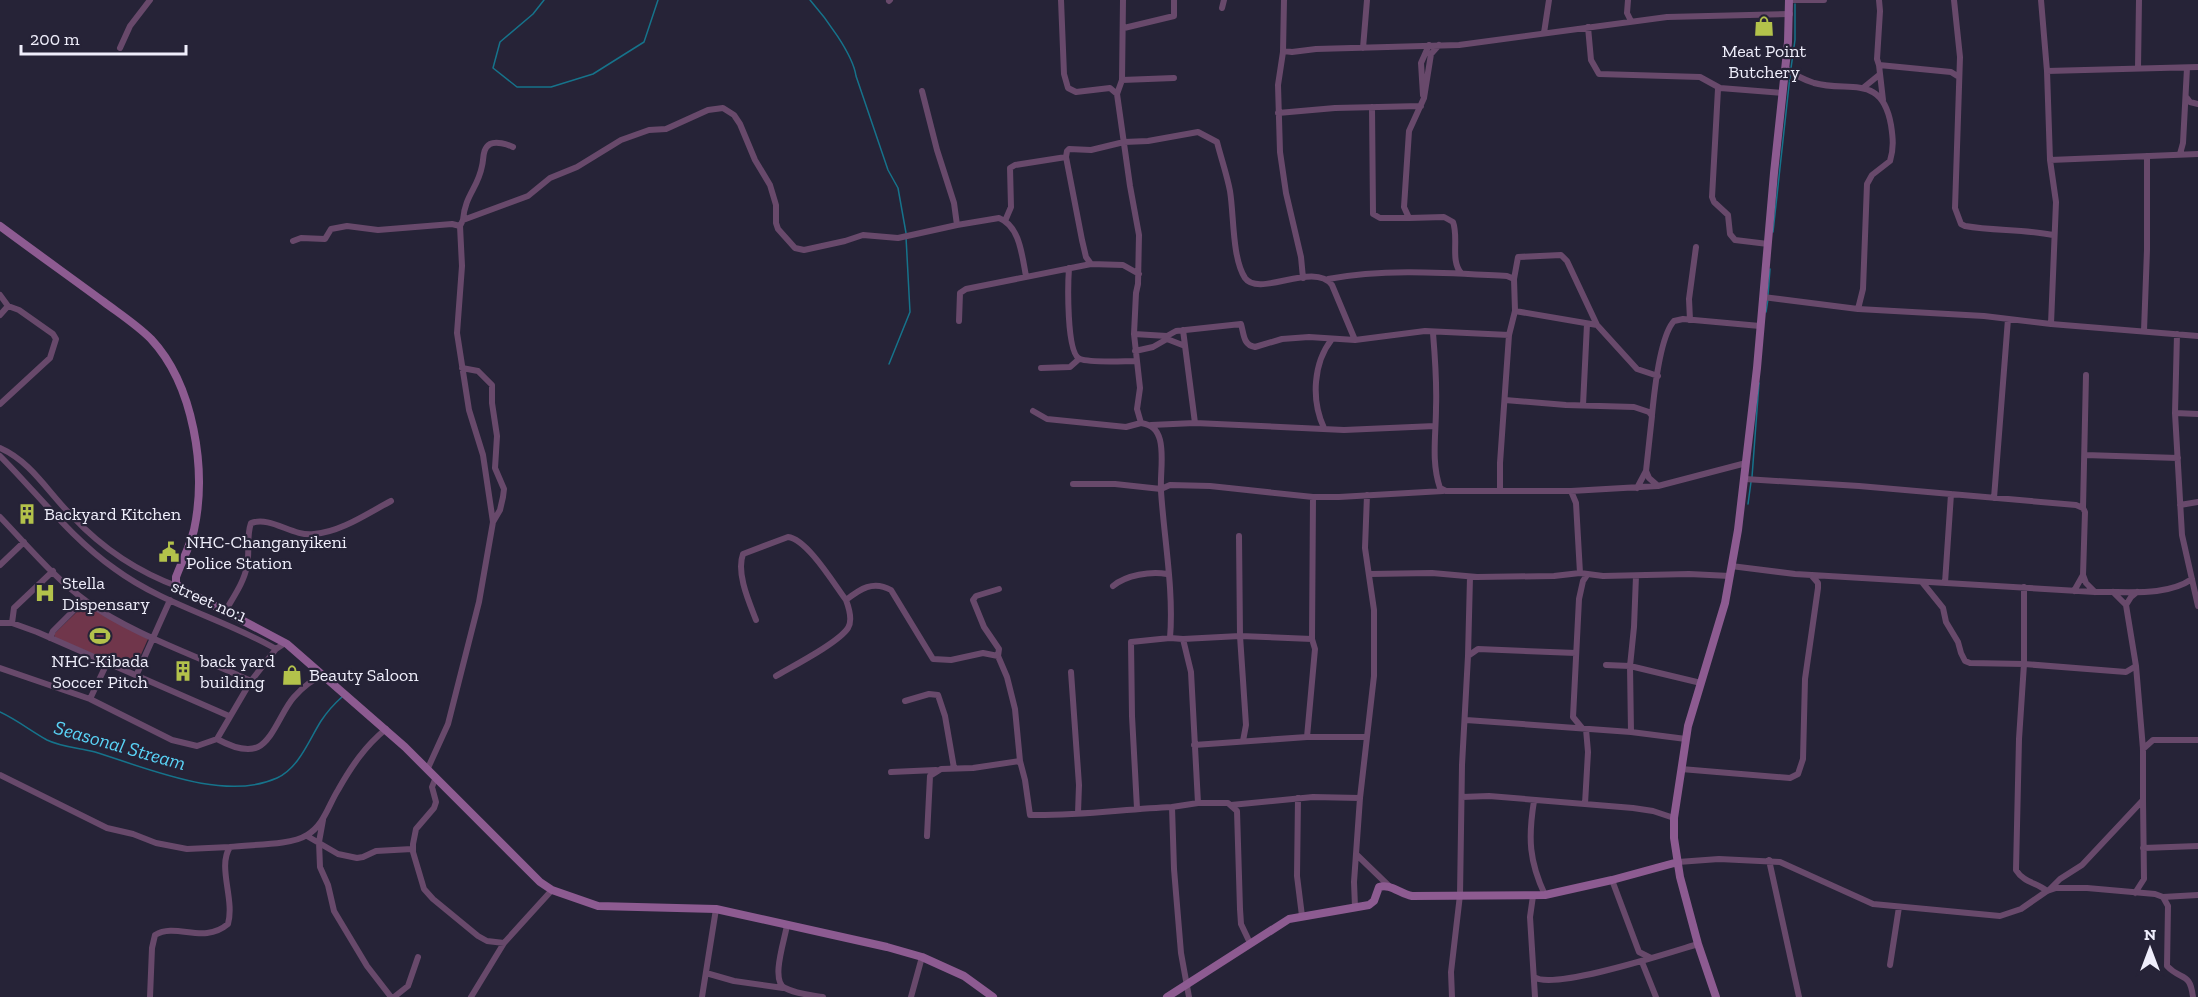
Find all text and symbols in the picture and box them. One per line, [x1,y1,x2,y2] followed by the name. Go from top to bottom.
[1752,14,1776,38] shop icon: Meat Point Butchery
[21,18,186,56] scale bar
[30,28,80,50] text: 200 m
[1722,40,1807,83] place label: Meat Point Butchery
[15,502,39,526] building icon: Backyard Kitchen
[44,503,182,525] place label: Backyard Kitchen
[186,531,347,574] place label: NHC-Changanyikeni Police Station
[157,540,181,564] public building icon: NHC-Changanyikeni Police Station
[62,572,150,615] place label: Stella Dispensary
[168,575,250,627] street label: street no:1
[33,581,57,605] hospital icon: Stella Dispensary
[88,624,112,648] sports icon: NHC-Kibada Soccer Pitch
[51,650,149,693] place label: NHC-Kibada Soccer Pitch
[199,650,275,693] place label: back yard building
[171,659,195,683] building icon: back yard building
[280,663,304,687] shop icon: Beauty Saloon
[309,664,419,686] place label: Beauty Saloon
[51,715,189,775] water label: Seasonal Stream
[2120,919,2180,979] north arrow
[2144,925,2156,944] text: N

